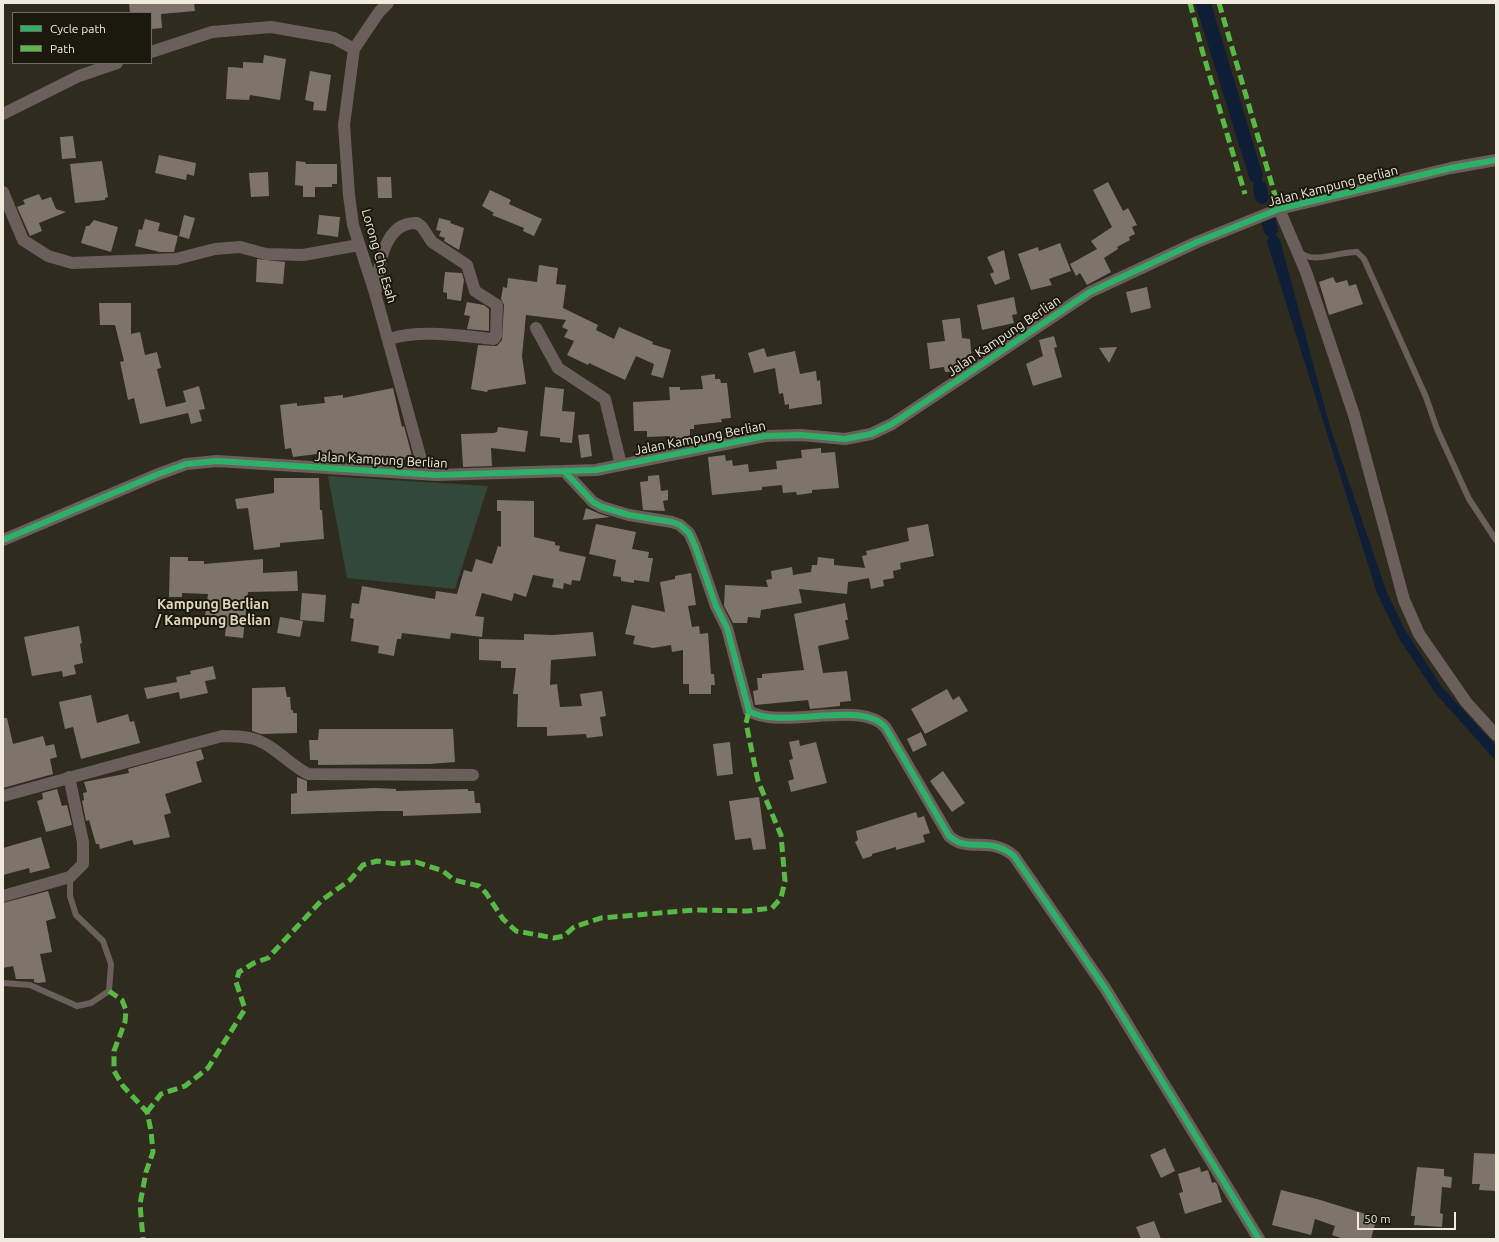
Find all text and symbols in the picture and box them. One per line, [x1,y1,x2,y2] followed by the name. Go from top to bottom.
[12,12,152,64] legend
[50,22,106,35] text: Cycle path
[50,42,75,55] text: Path
[1266,162,1400,210] street label: Jalan Kampung Berlian
[358,207,400,305] street label: Lorong Che Esah
[944,292,1064,380] street label: Jalan Kampung Berlian
[633,418,767,458] street label: Jalan Kampung Berlian
[314,449,448,471] street label: Jalan Kampung Berlian
[155,596,271,628] district label: Kampung Berlian / Kampung Belian
[1359,1204,1458,1230] scale bar
[1364,1212,1391,1225] text: 50 m

